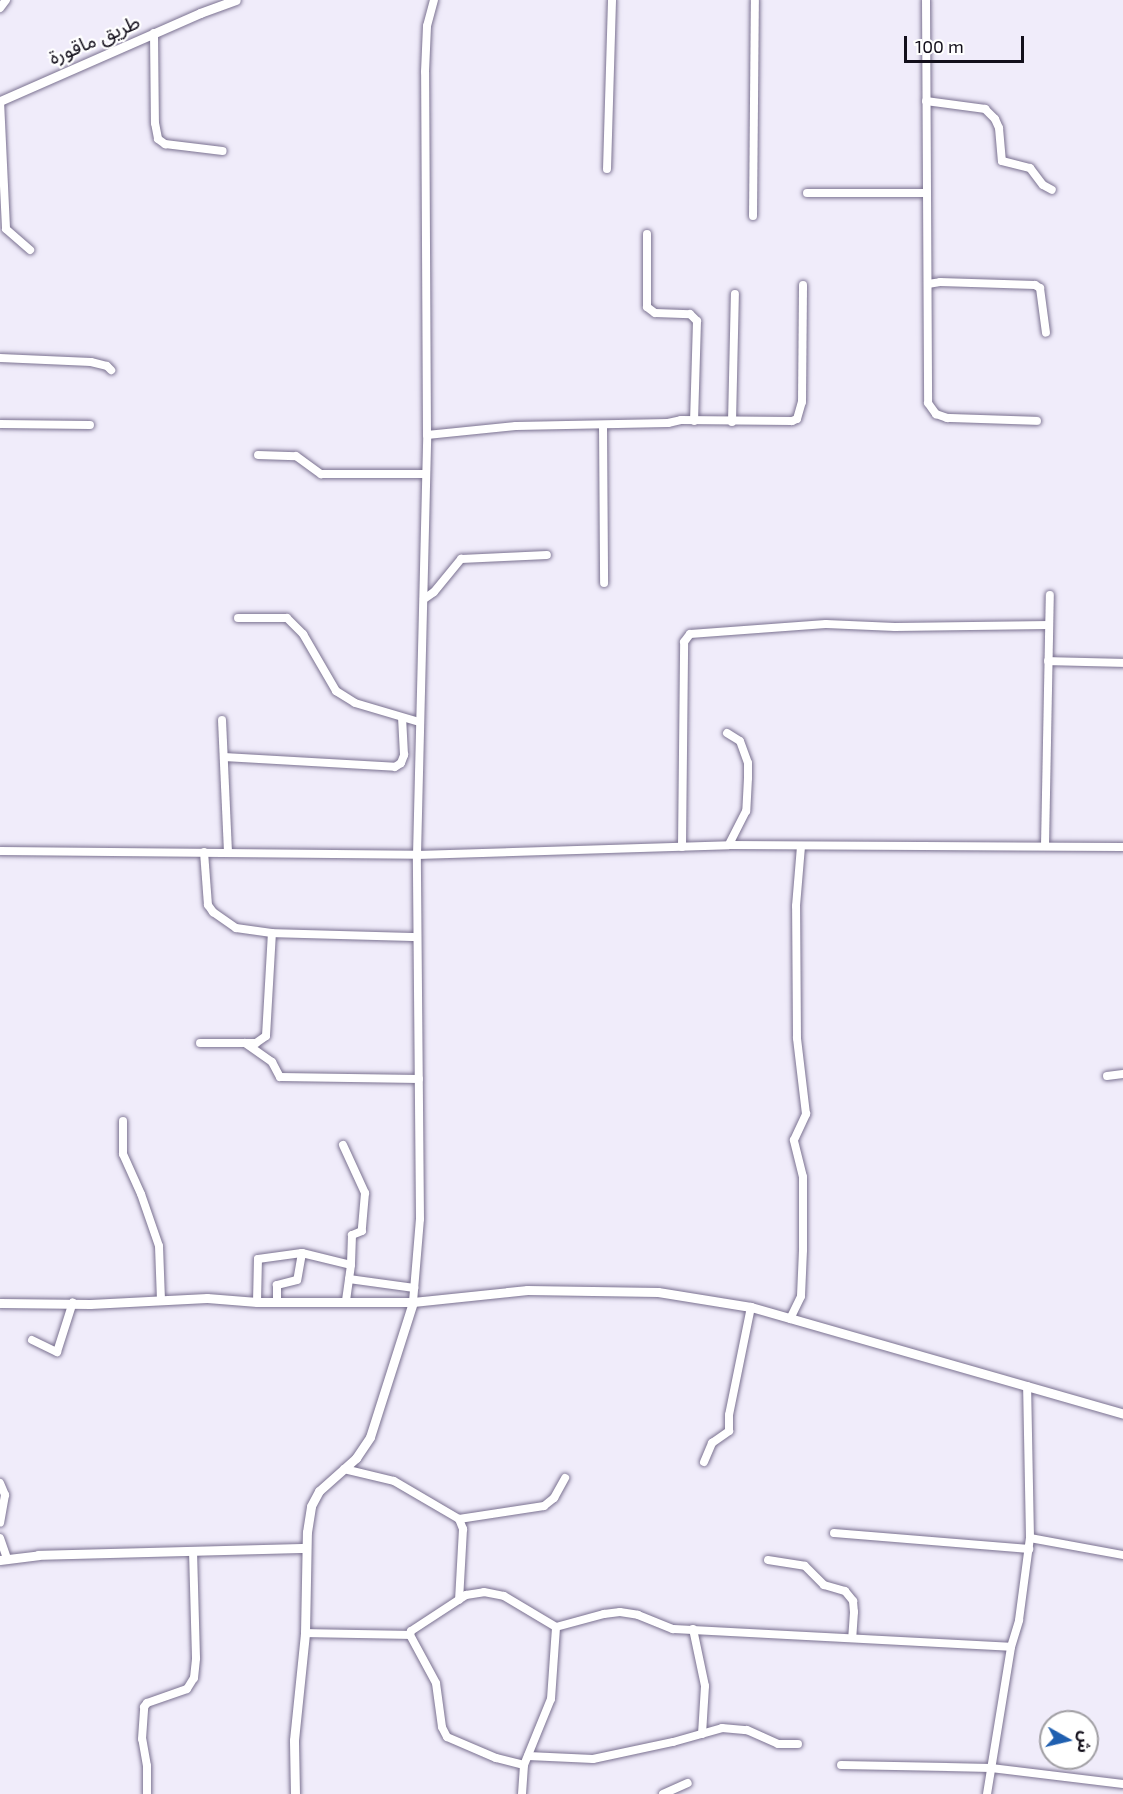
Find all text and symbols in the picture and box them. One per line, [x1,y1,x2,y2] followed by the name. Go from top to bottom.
[45,9,143,69] street label: طريق ماقورة
[907,24,1027,62] scale bar
[915,35,964,57] text: 100 m
[1039,1710,1099,1770] north arrow
[1074,1730,1096,1754] text: ش

